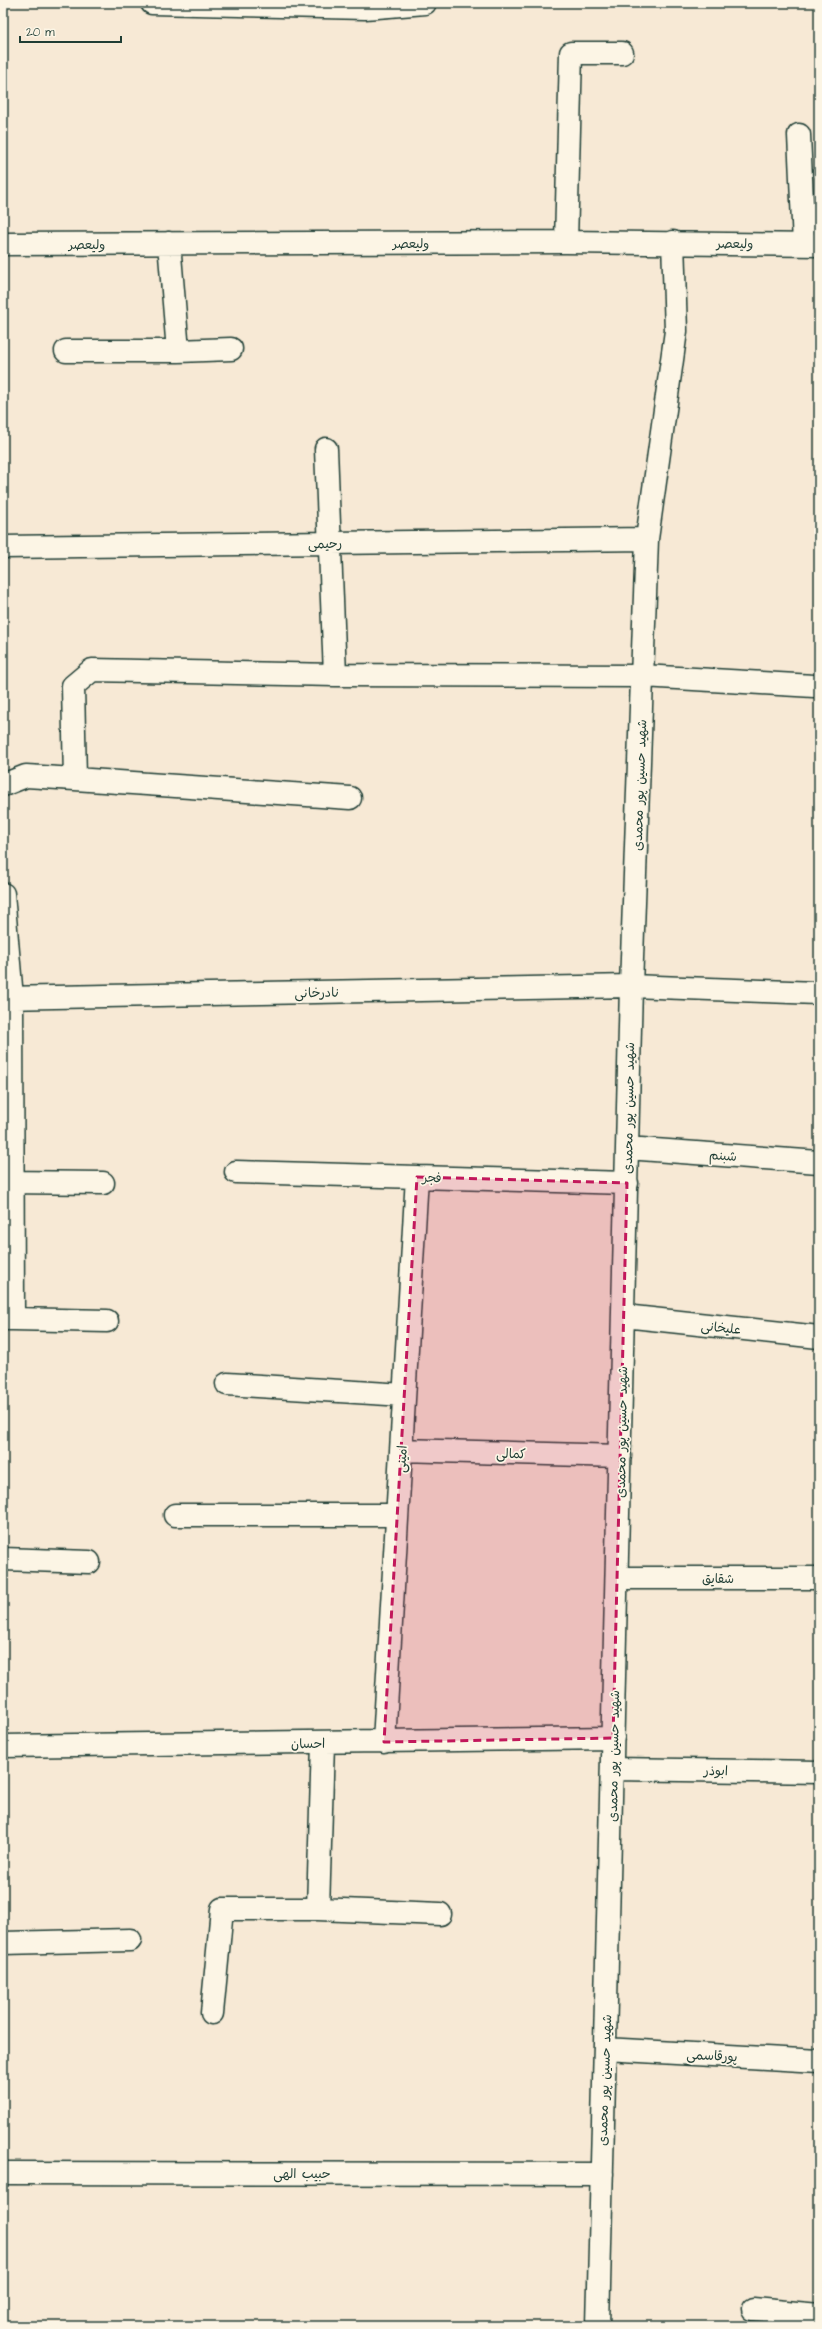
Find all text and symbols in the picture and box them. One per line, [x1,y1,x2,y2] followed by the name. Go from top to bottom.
[20,18,121,44] scale bar
[26,24,55,41] text: 20 m
[392,235,429,253] street label: ولیعصر
[716,235,753,253] street label: ولیعصر
[68,236,105,254] street label: ولیعصر
[308,535,342,553] street label: رحیمی
[629,719,651,851] street label: شهید حسین پور محمدی
[294,984,340,1002] street label: نادرخانی
[619,1042,639,1174] street label: شهید حسین پور محمدی
[708,1146,737,1167] street label: شبنم
[421,1169,442,1187] street label: فجر
[700,1317,742,1339] street label: علیخانی
[612,1366,632,1498] street label: شهید حسین پور محمدی
[392,1445,412,1473] street label: امینی
[496,1445,526,1463] street label: کمالی
[702,1570,734,1588] street label: شقایق
[604,1690,624,1822] street label: شهید حسین پور محمدی
[291,1735,325,1753] street label: احسان
[703,1762,728,1780] street label: ابوذر
[594,2014,616,2146] street label: شهید حسین پور محمدی
[686,2046,738,2066] street label: پورقاسمی
[273,2165,331,2183] street label: حبیب الهی

